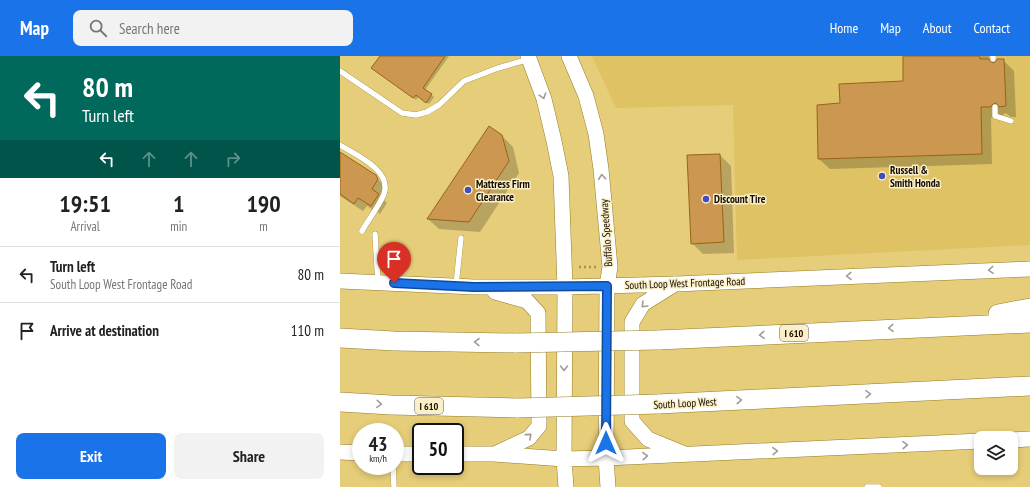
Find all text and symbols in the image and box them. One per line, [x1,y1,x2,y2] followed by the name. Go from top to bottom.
[73,10,353,46] search box
[20,16,49,40] text: Map
[87,17,109,39] icon: search
[119,19,180,38] text: Search here
[830,19,858,37] text: Home
[880,19,901,37] text: Map
[923,19,952,37] text: About
[974,19,1010,37] text: Contact
[82,68,133,105] text: 80 m
[16,72,68,124] icon: left
[538,92,546,99] one-way arrow
[82,104,134,127] text: Turn left
[96,148,118,170] icon: left
[138,148,160,170] icon: ahead
[180,148,202,170] icon: ahead
[222,148,244,170] icon: right
[890,163,941,190] place label: Russell & Smith Honda
[877,171,887,181] marker: Russell & Smith Honda
[598,174,607,180] one-way arrow
[476,177,530,204] place label: Mattress Firm Clearance
[463,185,473,195] marker: Mattress Firm Clearance
[59,188,111,219] text: 19:51
[173,188,184,219] text: 1
[246,188,281,219] text: 190
[714,192,766,206] place label: Discount Tire
[701,194,711,204] marker: Discount Tire
[597,198,615,267] street label: Buffalo Speedway
[70,218,100,235] text: Arrival
[170,218,187,235] text: min
[259,218,268,235] text: m
[377,242,411,283] pin
[383,248,405,270] icon: arrive
[50,257,95,276] text: Turn left
[16,264,38,286] icon: left
[298,265,324,284] text: 80 m
[988,266,994,275] one-way arrow
[846,272,852,281] one-way arrow
[625,274,746,292] street label: South Loop West Frontage Road
[50,276,192,293] text: South Loop West Frontage Road
[641,300,649,308] one-way arrow
[16,320,38,342] icon: arrive
[50,321,159,340] text: Arrive at destination
[291,321,324,340] text: 110 m
[888,324,894,333] one-way arrow
[780,325,808,341] road number: I 610
[759,330,765,339] one-way arrow
[474,338,480,346] one-way arrow
[560,365,568,371] one-way arrow
[865,389,871,398] one-way arrow
[653,394,717,412] street label: South Loop West
[736,396,742,405] one-way arrow
[415,398,443,414] road number: I 610
[376,400,382,409] one-way arrow
[585,422,627,464] position arrow
[412,423,464,475] speed limit sign: 50
[368,431,388,457] text: 43
[974,431,1018,475] map controls
[974,431,1018,475] button: layers
[16,433,166,479] button: Exit
[174,433,324,479] button: Share
[524,434,531,441] one-way arrow
[902,440,908,449] one-way arrow
[772,446,778,455] one-way arrow
[369,452,387,465] text: km/h
[642,452,648,461] one-way arrow

